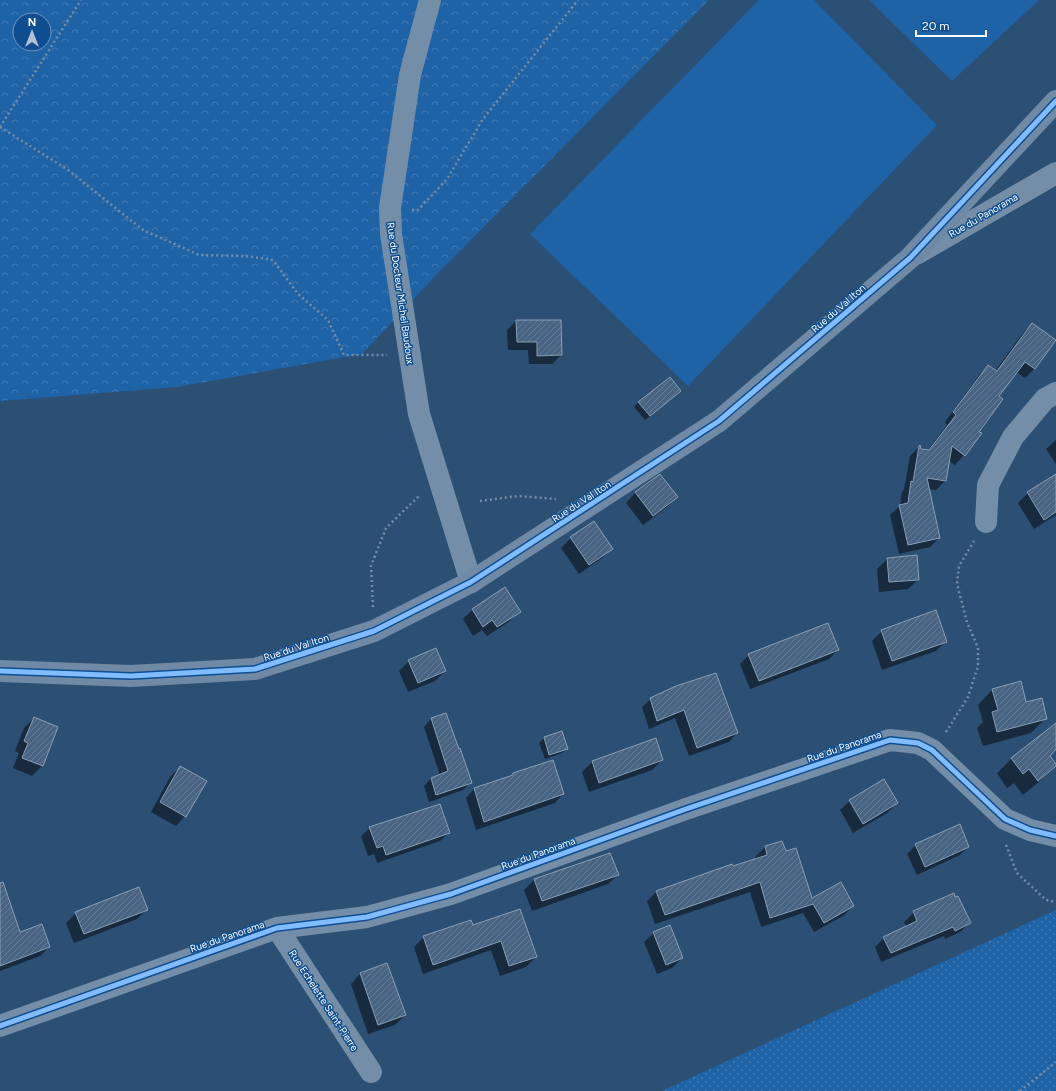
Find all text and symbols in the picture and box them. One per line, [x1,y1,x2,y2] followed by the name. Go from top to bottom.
[12,12,52,52] north arrow
[916,12,986,38] scale bar
[28,16,36,29] text: N
[922,19,950,33] text: 20 m
[946,190,1020,241] street label: Rue du Panorama
[384,221,417,365] street label: Rue du Docteur Michel Baudoux
[808,281,869,336] street label: Rue du Val Iton
[549,477,614,525] street label: Rue du Val Iton
[262,631,331,664] street label: Rue du Val Iton
[805,728,883,765] street label: Rue du Panorama
[499,834,577,873] street label: Rue du Panorama
[188,918,266,955] street label: Rue du Panorama
[286,947,361,1054] street label: Rue Echelette Saint-Pierre

